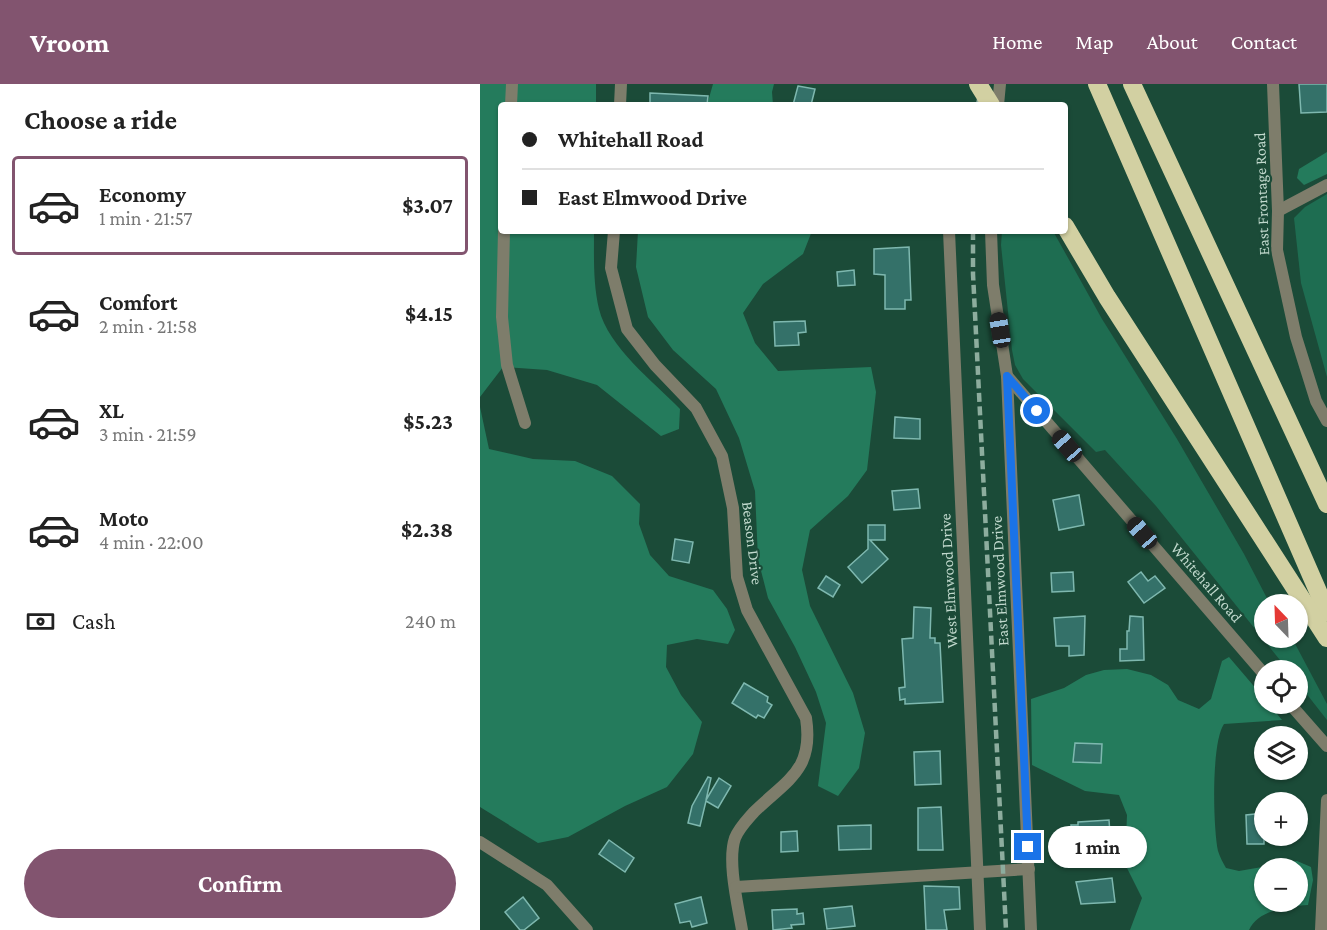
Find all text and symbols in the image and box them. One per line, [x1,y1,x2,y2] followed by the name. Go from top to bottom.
[30,27,110,58] text: Vroom
[992,30,1042,54] text: Home
[1075,30,1114,54] text: Map
[1147,30,1198,54] text: About
[1231,30,1297,54] text: Contact
[24,105,177,135] text: Choose a ride
[558,127,704,152] text: Whitehall Road
[1251,132,1273,256] street label: East Frontage Road
[27,179,81,233] icon: car
[99,182,186,207] text: Economy
[558,185,747,210] text: East Elmwood Drive
[402,193,453,218] text: $3.07
[99,207,193,229] text: 1 min · 21:57
[27,287,81,341] icon: car
[99,290,177,315] text: Comfort
[405,301,453,326] text: $4.15
[988,311,1012,349] car
[99,315,198,337] text: 2 min · 21:58
[27,395,81,449] icon: car
[1023,397,1050,424] route start
[99,398,124,423] text: XL
[403,409,453,434] text: $5.23
[99,423,197,445] text: 3 min · 21:59
[1048,427,1086,465] car
[739,500,766,586] street label: Beason Drive
[27,503,81,557] icon: car
[99,506,149,531] text: Moto
[936,513,961,649] street label: West Elmwood Drive
[1123,514,1161,552] car
[988,516,1011,646] street label: East Elmwood Drive
[401,517,453,542] text: $2.38
[99,531,203,553] text: 4 min · 22:00
[1168,539,1246,626] street label: Whitehall Road
[1254,594,1308,648] north arrow
[1254,594,1308,912] map controls
[24,605,57,638] icon: cash
[72,609,116,634] text: Cash
[405,610,456,632] text: 240 m
[1254,660,1308,714] button: locate
[1254,726,1308,780] button: layers
[1254,792,1308,846] button: +
[1049,826,1148,868] callout: 1 min
[1014,833,1041,860] route end
[1075,836,1120,858] text: 1 min
[24,849,456,918] button: Confirm
[1254,858,1308,912] button: −

